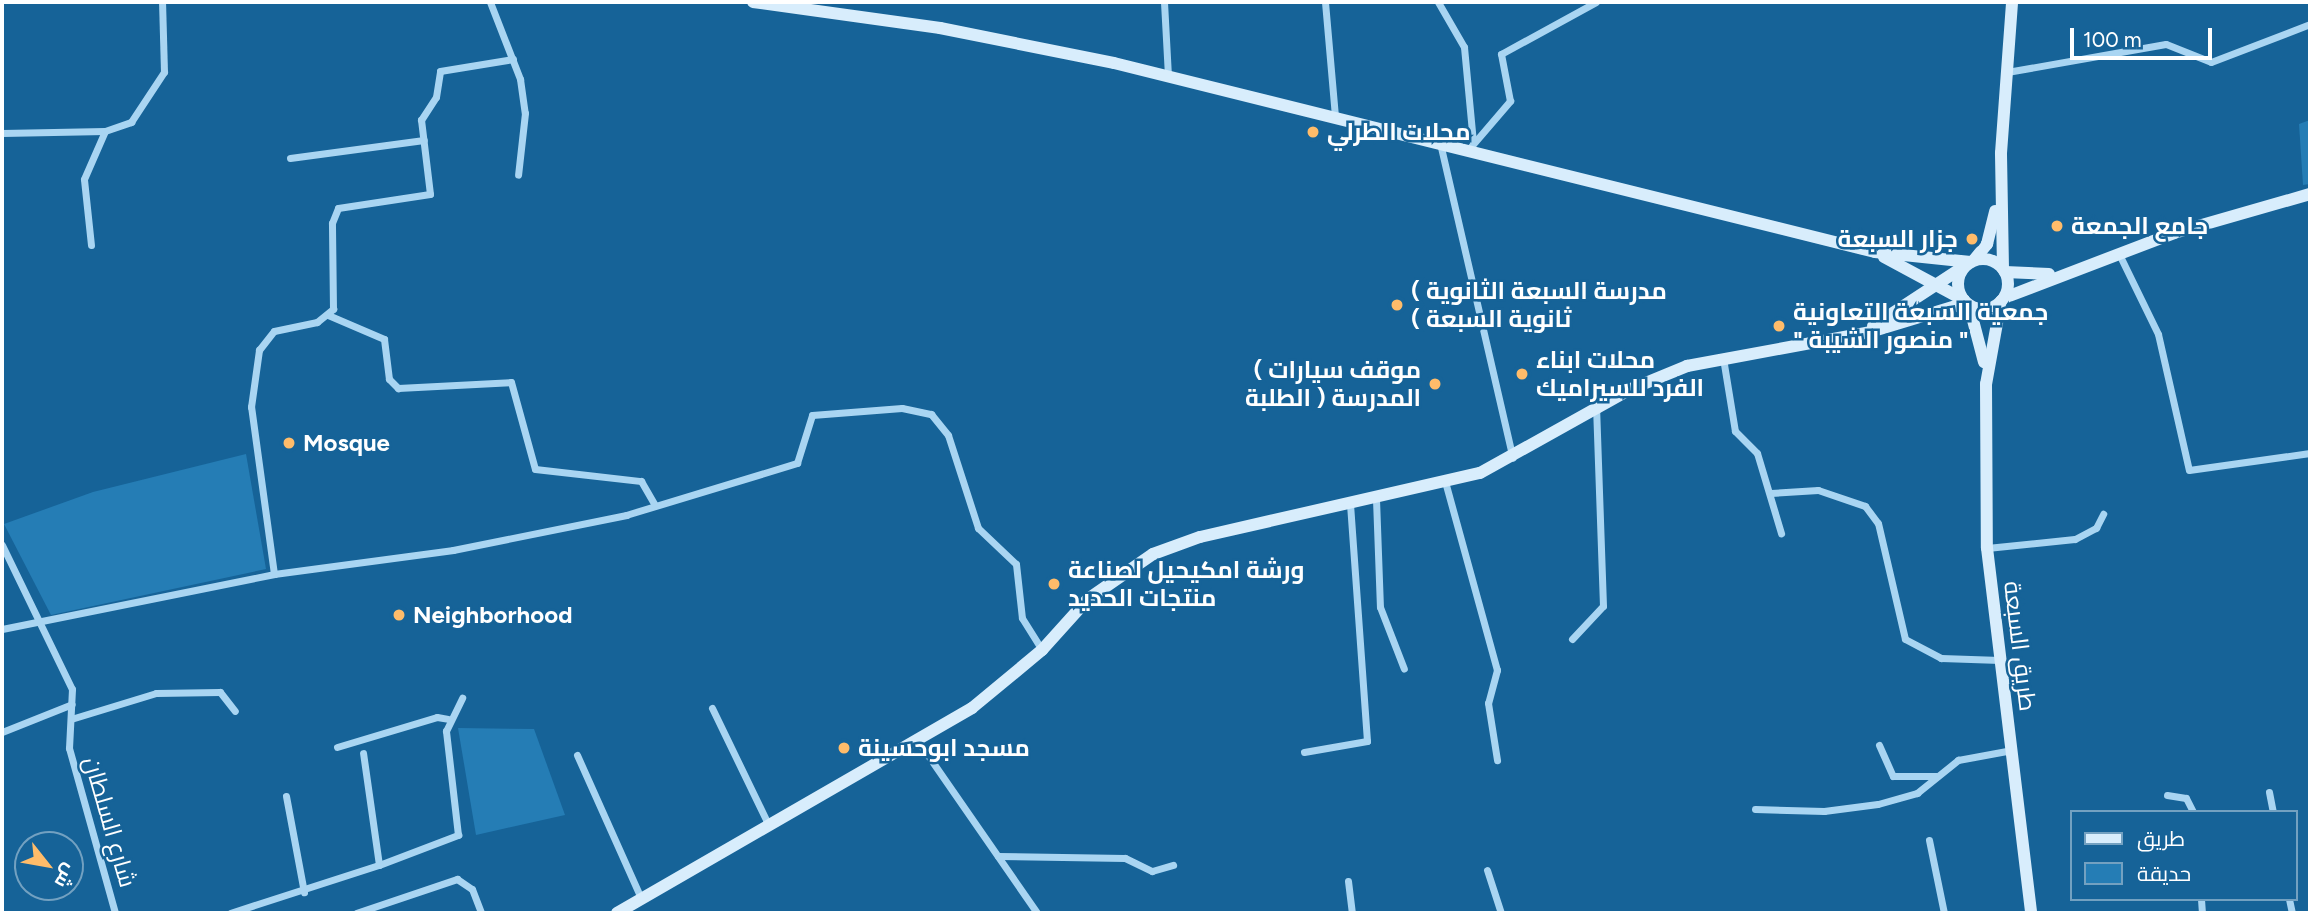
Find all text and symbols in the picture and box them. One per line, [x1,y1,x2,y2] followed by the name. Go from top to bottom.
[2074,14,2216,58] scale bar
[2083,27,2142,52] text: 100 m
[1327,118,1471,146] place label: محلات الطرلي
[1305,124,1321,140] marker: محلات الطرلي
[2071,212,2208,240] place label: جامع الجمعة
[2049,218,2065,234] marker: جامع الجمعة
[1838,225,1958,253] place label: جزار السبعة
[1964,231,1980,247] marker: جزار السبعة
[1411,277,1667,333] place label: ( مدرسة السبعة الثانوية ( ثانوية السبعة
[1389,297,1405,313] marker: ( مدرسة السبعة الثانوية ( ثانوية السبعة
[1793,298,2048,354] place label: جمعية السبعة التعاونية " منصور الشيبة "
[1771,318,1787,334] marker: جمعية السبعة التعاونية " منصور الشيبة "
[1536,346,1704,402] place label: محلات ابناء الفرد للسيراميك
[1245,356,1421,412] place label: ( موقف سيارات المدرسة ( الطلبة
[1514,366,1530,382] marker: محلات ابناء الفرد للسيراميك
[1427,376,1443,392] marker: ( موقف سيارات المدرسة ( الطلبة
[303,429,390,457] place label: Mosque
[281,435,297,451] marker: Mosque
[1068,556,1304,612] place label: ورشة امكيحيل لصناعة منتجات الحديد
[1046,576,1062,592] marker: ورشة امكيحيل لصناعة منتجات الحديد
[1998,579,2042,713] street label: طريق السبعة
[413,601,572,629] place label: Neighborhood
[391,607,407,623] marker: Neighborhood
[858,734,1030,762] place label: مسجد ابوحسينة
[836,740,852,756] marker: مسجد ابوحسينة
[78,753,142,891] street label: شارع السلطان
[2070,810,2298,901] legend
[2137,826,2185,851] text: طريق
[14,831,84,901] north arrow
[50,860,82,892] text: ش
[2137,861,2191,886] text: حديقة

